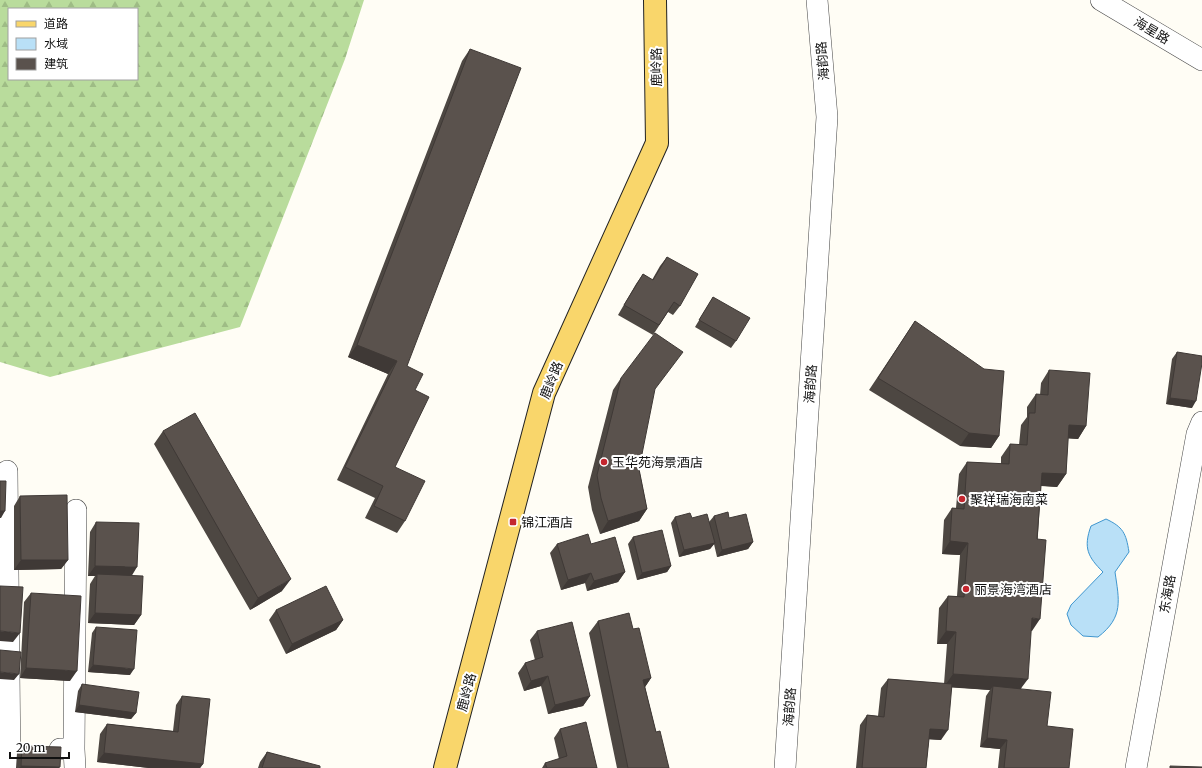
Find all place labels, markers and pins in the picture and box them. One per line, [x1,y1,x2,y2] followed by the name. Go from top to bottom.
[612,454,703,471] place label: 玉华苑海景酒店
[599,457,609,467] marker: 玉华苑海景酒店
[970,491,1048,508] place label: 聚祥瑞海南菜
[957,494,967,504] marker: 聚祥瑞海南菜
[521,514,573,531] place label: 锦江酒店
[508,517,518,527] marker: 锦江酒店
[974,581,1052,598] place label: 丽景海湾酒店
[961,584,971,594] marker: 丽景海湾酒店

